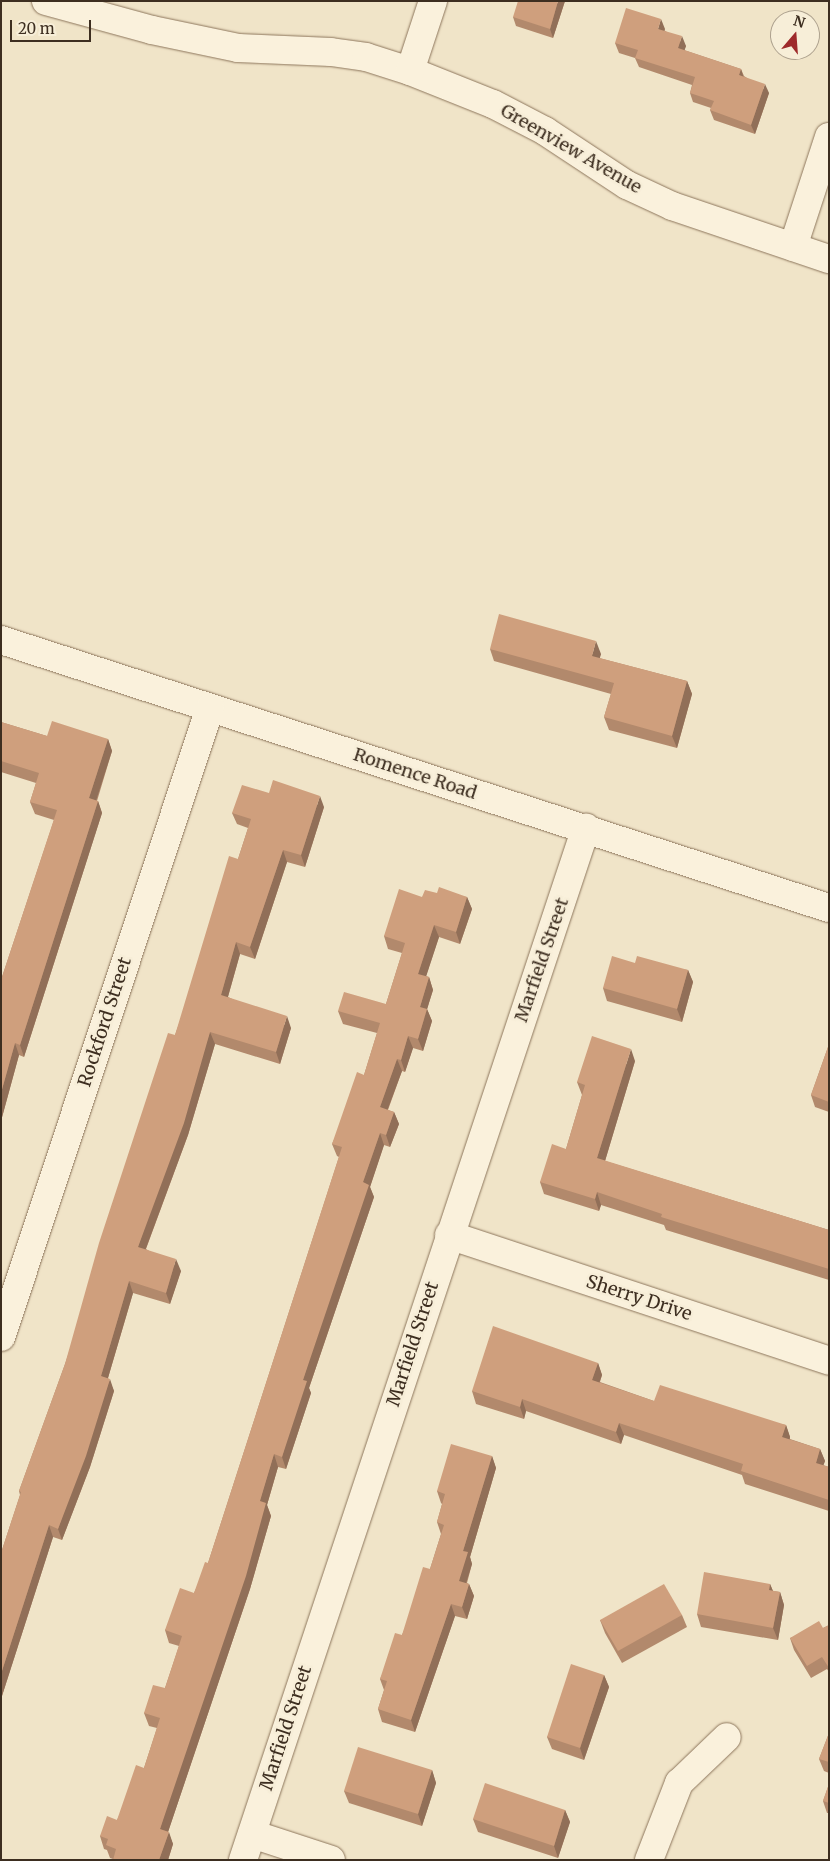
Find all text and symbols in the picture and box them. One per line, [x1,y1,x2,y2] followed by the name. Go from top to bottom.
[12,10,94,42] scale bar
[770,10,820,60] north arrow
[791,11,807,32] text: N
[18,19,55,38] text: 20 m
[497,100,645,198] street label: Greenview Avenue
[351,744,479,804] street label: Romence Road
[511,895,573,1025] street label: Marfield Street
[74,955,136,1089] street label: Rockford Street
[583,1271,695,1325] street label: Sherry Drive
[383,1279,443,1409] street label: Marfield Street
[256,1663,316,1793] street label: Marfield Street

